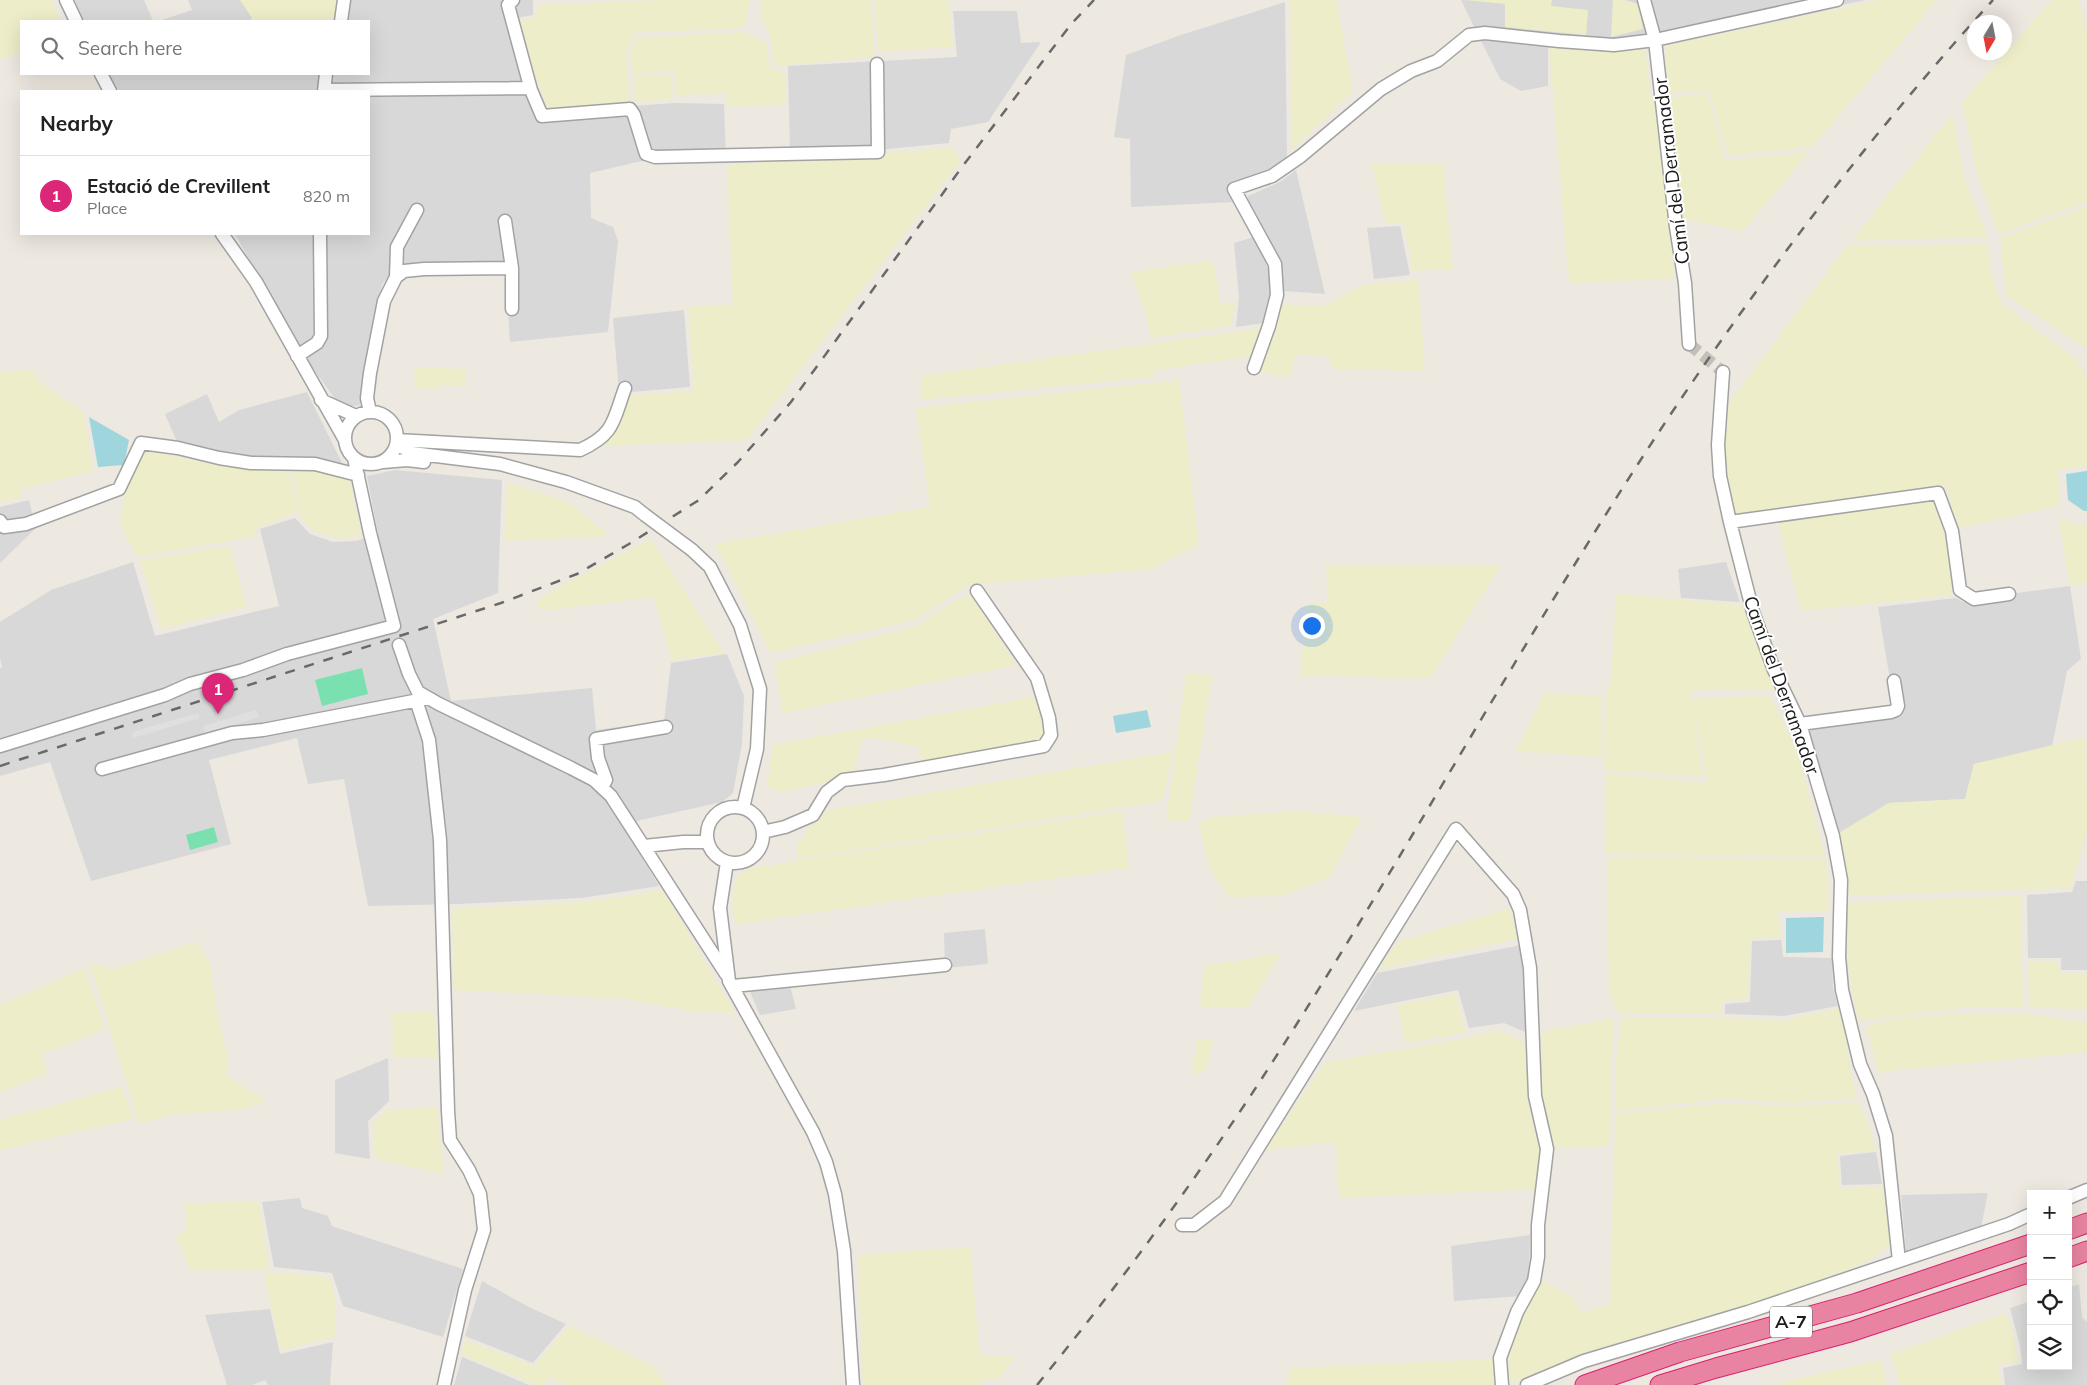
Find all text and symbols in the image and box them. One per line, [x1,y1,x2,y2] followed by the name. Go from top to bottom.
[1967,15,2012,60] north arrow
[20,20,370,75] search box
[38,34,66,62] icon: search
[78,36,182,60] text: Search here
[1648,76,1694,266] street label: Camí del Derramador
[40,110,113,136] text: Nearby
[87,174,270,198] text: Estació de Crevillent
[51,186,61,206] text: 1
[303,186,350,206] text: 820 m
[87,198,127,218] text: Place
[1739,592,1826,778] street label: Camí del Derramador
[1299,613,1325,639] your location
[202,673,234,714] pin: 1
[2027,1190,2072,1370] map controls
[2027,1190,2072,1235] button: +
[2027,1235,2072,1280] button: −
[2027,1280,2072,1325] button: locate
[1770,1306,1812,1338] road number: A-7
[2027,1325,2072,1370] button: layers

